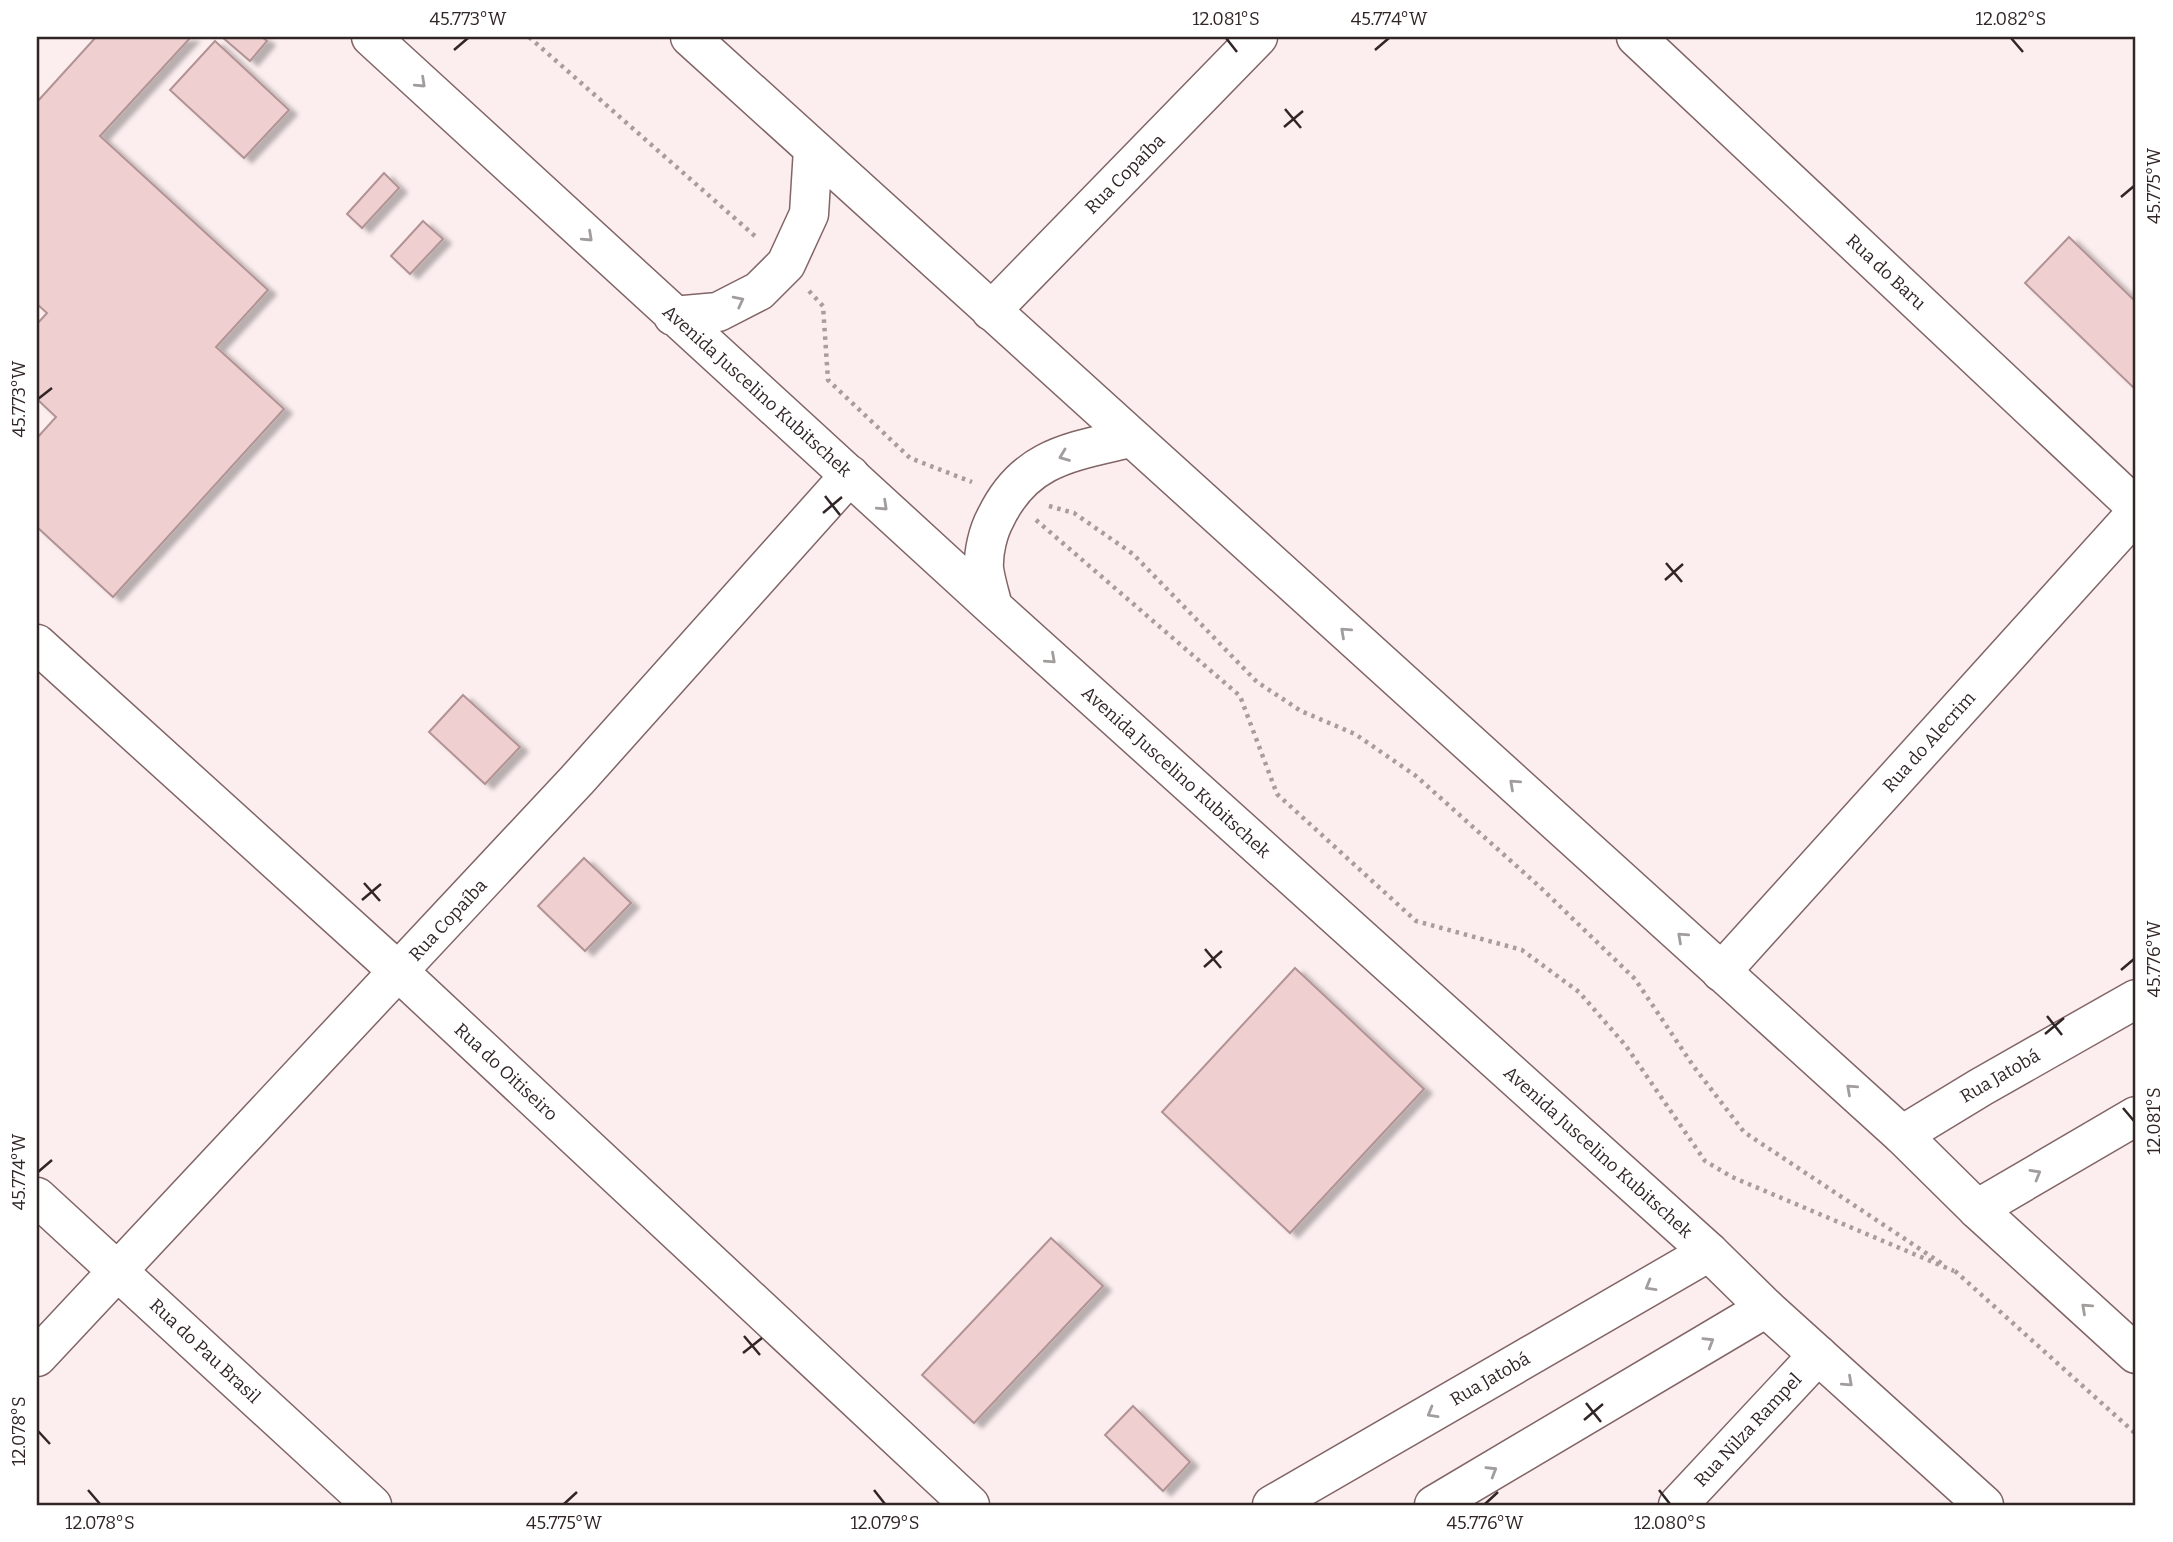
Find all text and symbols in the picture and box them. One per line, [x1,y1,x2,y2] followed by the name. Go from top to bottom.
[429,8,507,30] text: 45.773°W
[1192,8,1260,30] text: 12.081°S
[1351,8,1428,30] text: 45.774°W
[1976,8,2046,30] text: 12.082°S
[413,75,426,87] one-way arrow
[1080,129,1170,219] street label: Rua Copaíba
[2143,147,2165,224] text: 45.775°W
[580,229,593,242] one-way arrow
[1842,230,1930,314] street label: Rua do Baru
[732,296,744,310] one-way arrow
[658,301,856,482] street label: Avenida Juscelino Kubitschek
[8,360,30,438] text: 45.773°W
[1059,447,1071,461] one-way arrow
[875,498,888,510] one-way arrow
[1340,628,1353,640] one-way arrow
[1043,651,1056,664] one-way arrow
[1077,682,1275,863] street label: Avenida Juscelino Kubitschek
[1878,687,1980,797] street label: Rua do Alecrim
[1509,780,1522,793] one-way arrow
[404,874,492,966] street label: Rua Copaíba
[2143,920,2165,997] text: 45.776°W
[1677,933,1690,945] one-way arrow
[450,1019,562,1125] street label: Rua do Oitiseiro
[1956,1044,2044,1108] street label: Rua Jatobá
[1499,1062,1697,1243] street label: Avenida Juscelino Kubitschek
[1846,1085,1859,1098] one-way arrow
[2143,1087,2165,1155] text: 12.081°S
[8,1133,30,1210] text: 45.774°W
[2028,1169,2041,1182] one-way arrow
[1644,1278,1657,1291] one-way arrow
[145,1294,265,1408] street label: Rua do Pau Brasil
[2081,1303,2094,1316] one-way arrow
[1702,1337,1715,1350] one-way arrow
[1446,1347,1534,1411] street label: Rua Jatobá
[1690,1369,1806,1491] street label: Rua Nilza Rampel
[1840,1374,1853,1386] one-way arrow
[8,1396,30,1466] text: 12.078°S
[1426,1404,1439,1417] one-way arrow
[1485,1466,1498,1479] one-way arrow
[65,1512,135,1534] text: 12.078°S
[526,1512,603,1534] text: 45.775°W
[850,1512,920,1534] text: 12.079°S
[1447,1512,1524,1534] text: 45.776°W
[1634,1512,1706,1534] text: 12.080°S

